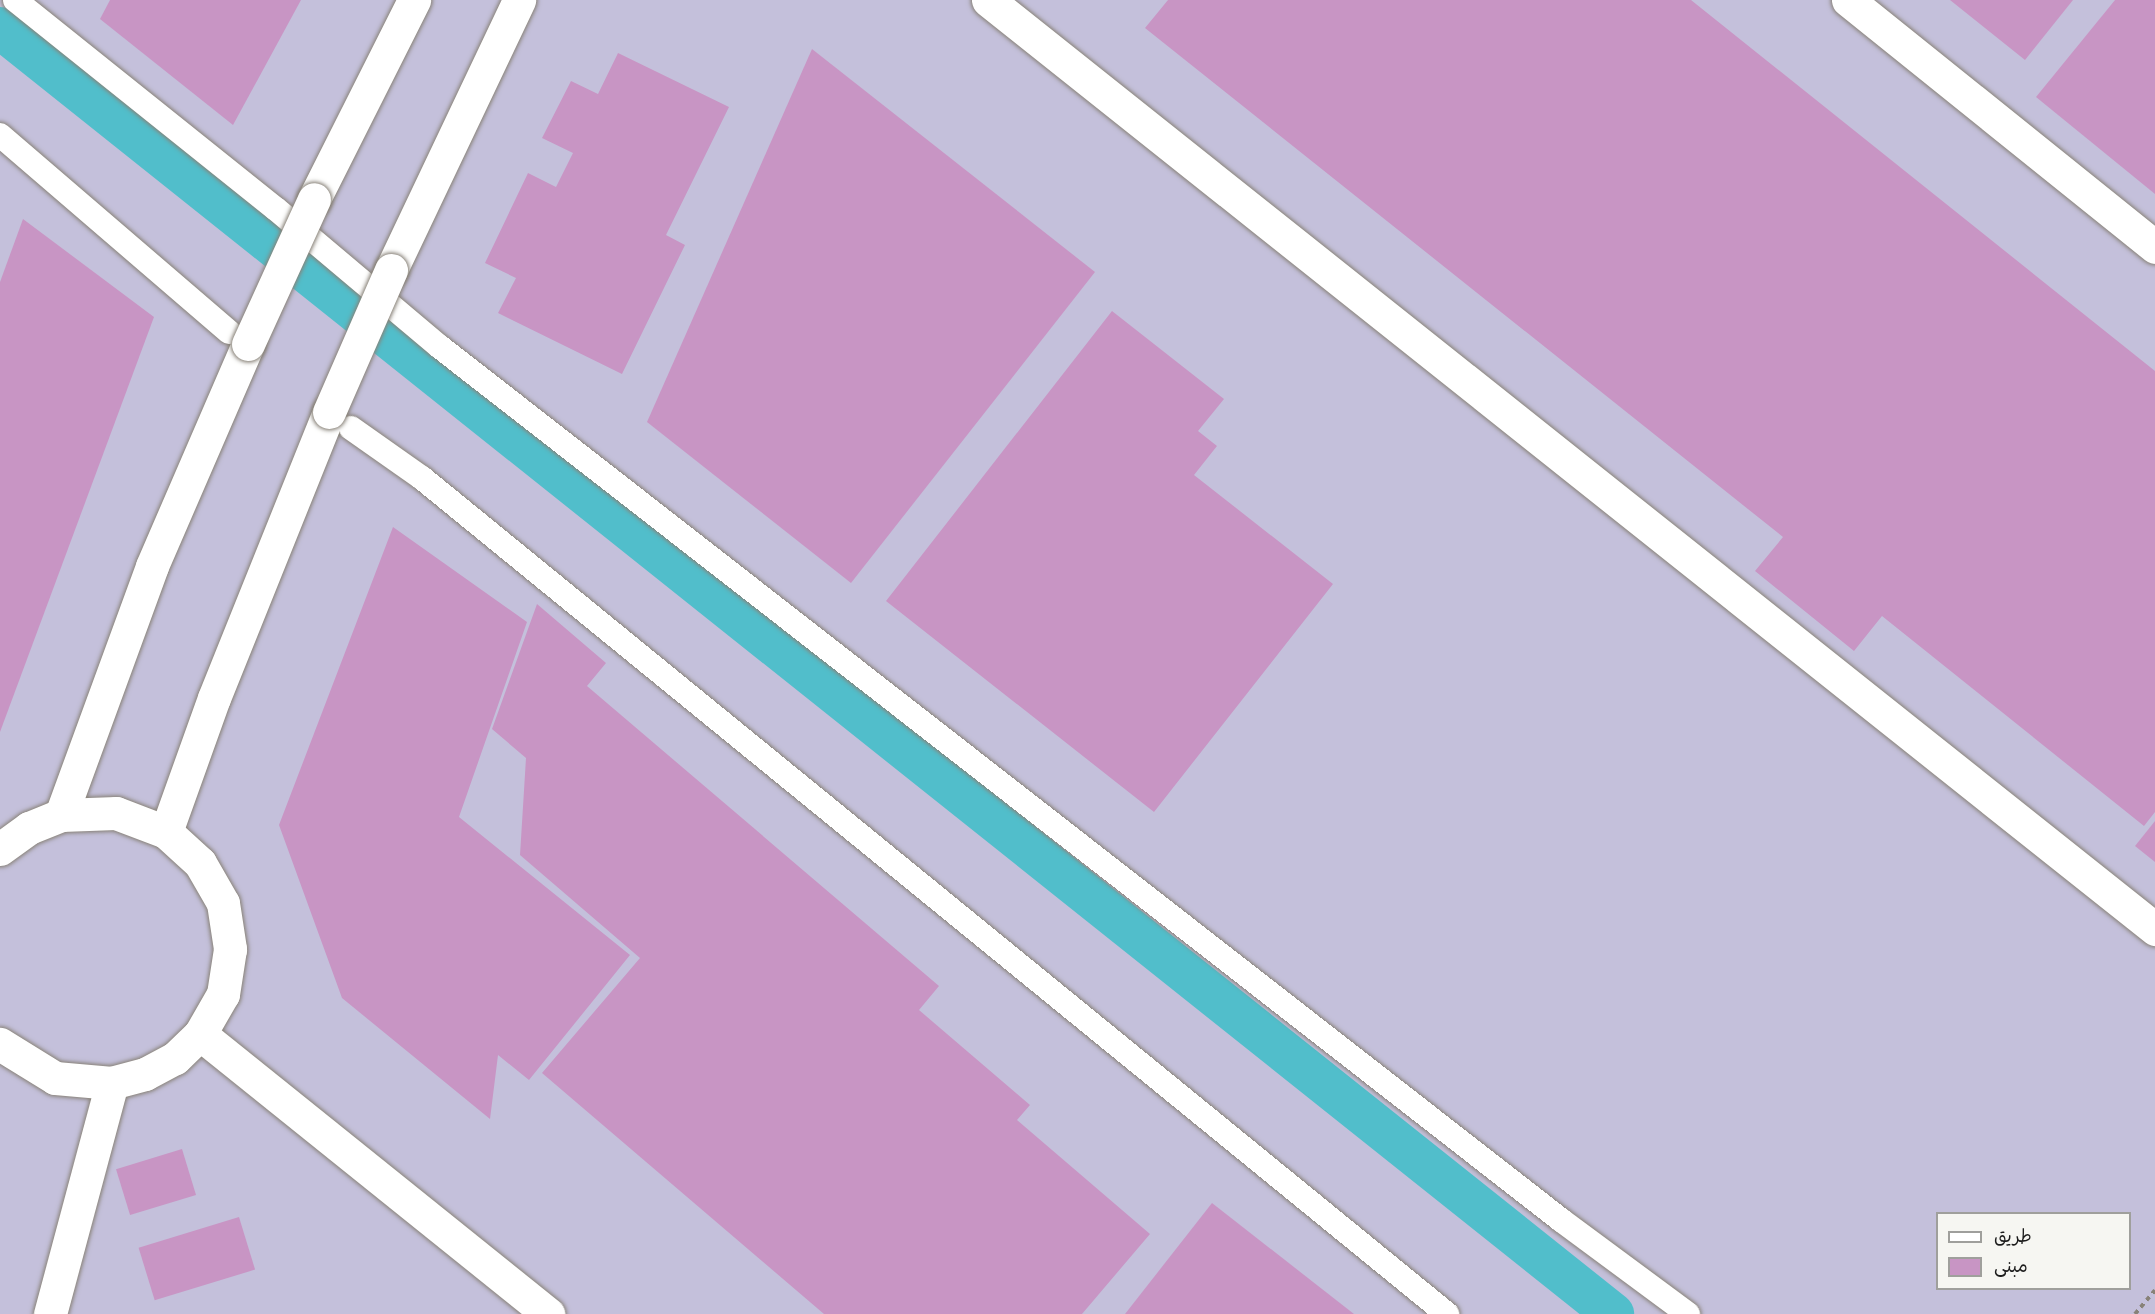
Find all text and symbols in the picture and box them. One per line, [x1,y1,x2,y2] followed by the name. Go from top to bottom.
[1936,1212,2131,1290] legend
[1994,1225,2032,1248] text: طريق
[1994,1255,2028,1278] text: مبنى

